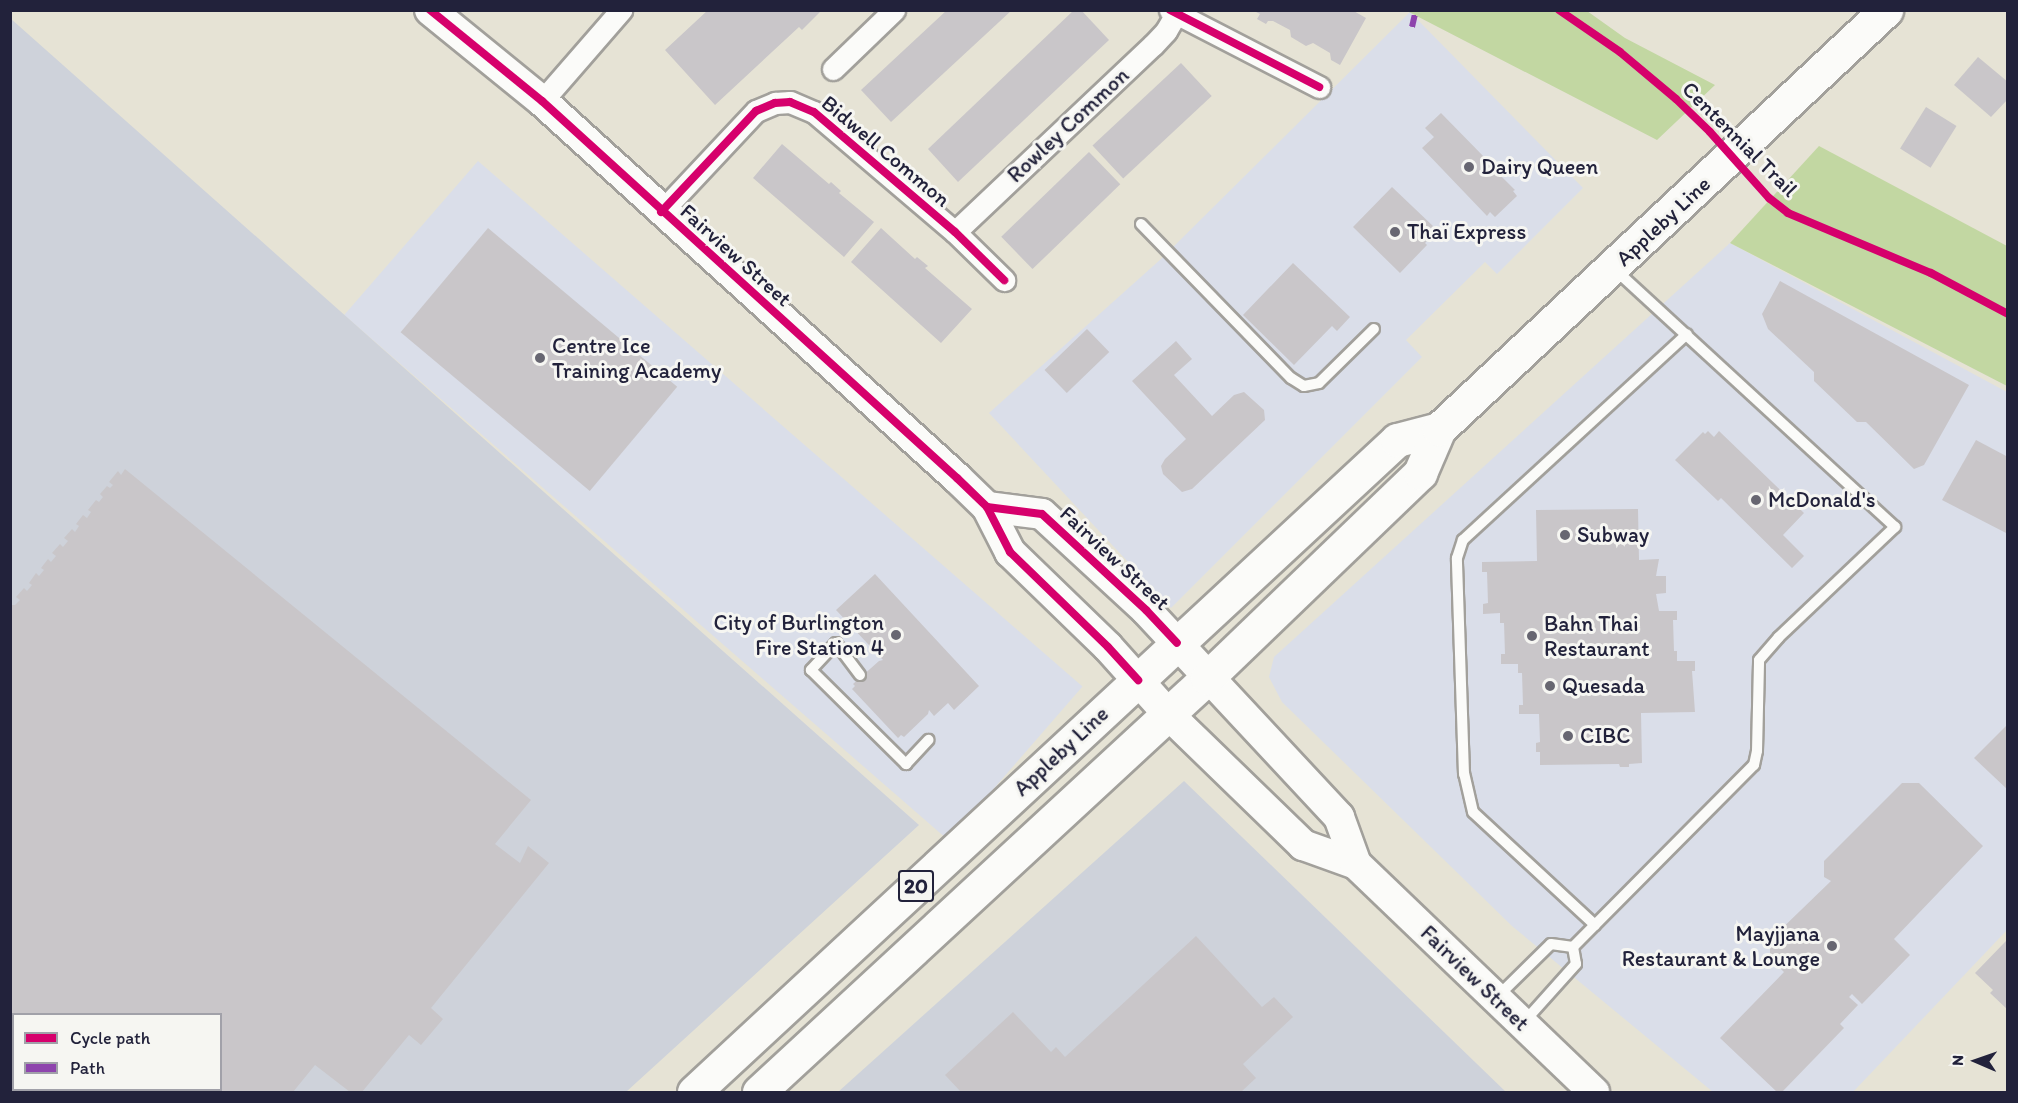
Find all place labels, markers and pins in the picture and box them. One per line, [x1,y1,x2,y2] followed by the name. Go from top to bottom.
[1481,154,1598,180] place label: Dairy Queen
[1462,160,1476,174] marker: Dairy Queen
[1407,219,1526,245] place label: Thaï Express
[1388,225,1402,239] marker: Thaï Express
[552,332,722,384] place label: Centre Ice Training Academy
[533,351,547,365] marker: Centre Ice Training Academy
[1768,487,1876,513] place label: McDonald's
[1749,493,1763,507] marker: McDonald's
[1577,522,1649,548] place label: Subway
[1558,528,1572,542] marker: Subway
[714,609,884,660] place label: City of Burlington Fire Station 4
[1544,610,1650,662] place label: Bahn Thai Restaurant
[889,628,903,642] marker: City of Burlington Fire Station 4
[1525,629,1539,643] marker: Bahn Thai Restaurant
[1562,673,1645,699] place label: Quesada
[1543,679,1557,693] marker: Quesada
[1580,723,1630,749] place label: CIBC
[1561,729,1575,743] marker: CIBC
[1622,920,1820,972] place label: Mayjjana Restaurant & Lounge
[1825,939,1839,953] marker: Mayjjana Restaurant & Lounge

